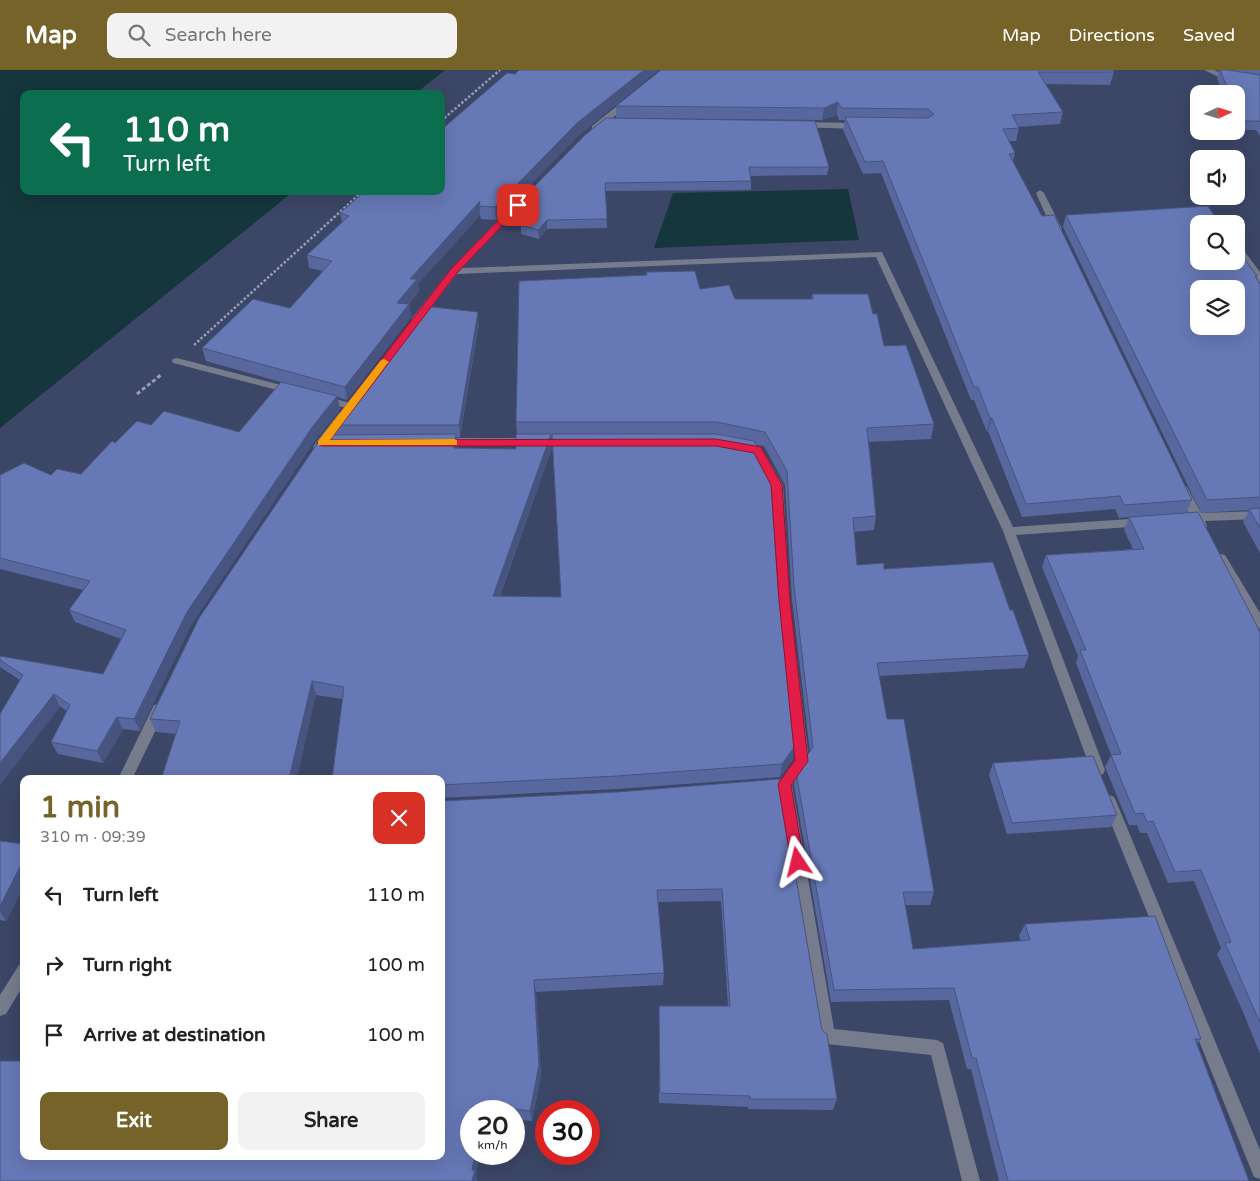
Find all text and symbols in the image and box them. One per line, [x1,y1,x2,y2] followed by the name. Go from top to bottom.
[107,13,457,58] search box
[25,21,77,50] text: Map
[125,21,153,49] icon: search
[165,24,272,46] text: Search here
[1002,24,1041,46] text: Map
[1069,24,1155,46] text: Directions
[1183,24,1235,46] text: Saved
[1190,85,1245,140] north arrow
[1190,85,1245,335] map controls
[123,109,230,151] text: 110 m
[40,110,105,175] icon: left
[1190,150,1245,205] button: sound
[123,151,211,177] text: Turn left
[497,184,539,226] pin
[504,191,532,219] icon: arrive
[1190,215,1245,270] button: search
[1190,280,1245,335] button: layers
[40,789,120,826] text: 1 min
[373,792,425,844] button: close
[40,827,146,847] text: 310 m · 09:39
[771,835,823,887] position arrow
[40,881,68,909] icon: left
[83,884,159,906] text: Turn left
[367,884,425,906] text: 110 m
[40,951,68,979] icon: right
[83,954,171,976] text: Turn right
[367,954,425,976] text: 100 m
[40,1021,68,1049] icon: arrive
[83,1024,266,1046] text: Arrive at destination
[367,1024,425,1046] text: 100 m
[40,1092,228,1150] button: Exit
[238,1092,425,1150] button: Share
[535,1100,600,1165] speed limit sign: 30
[477,1111,508,1141] text: 20
[477,1138,508,1152] text: km/h

